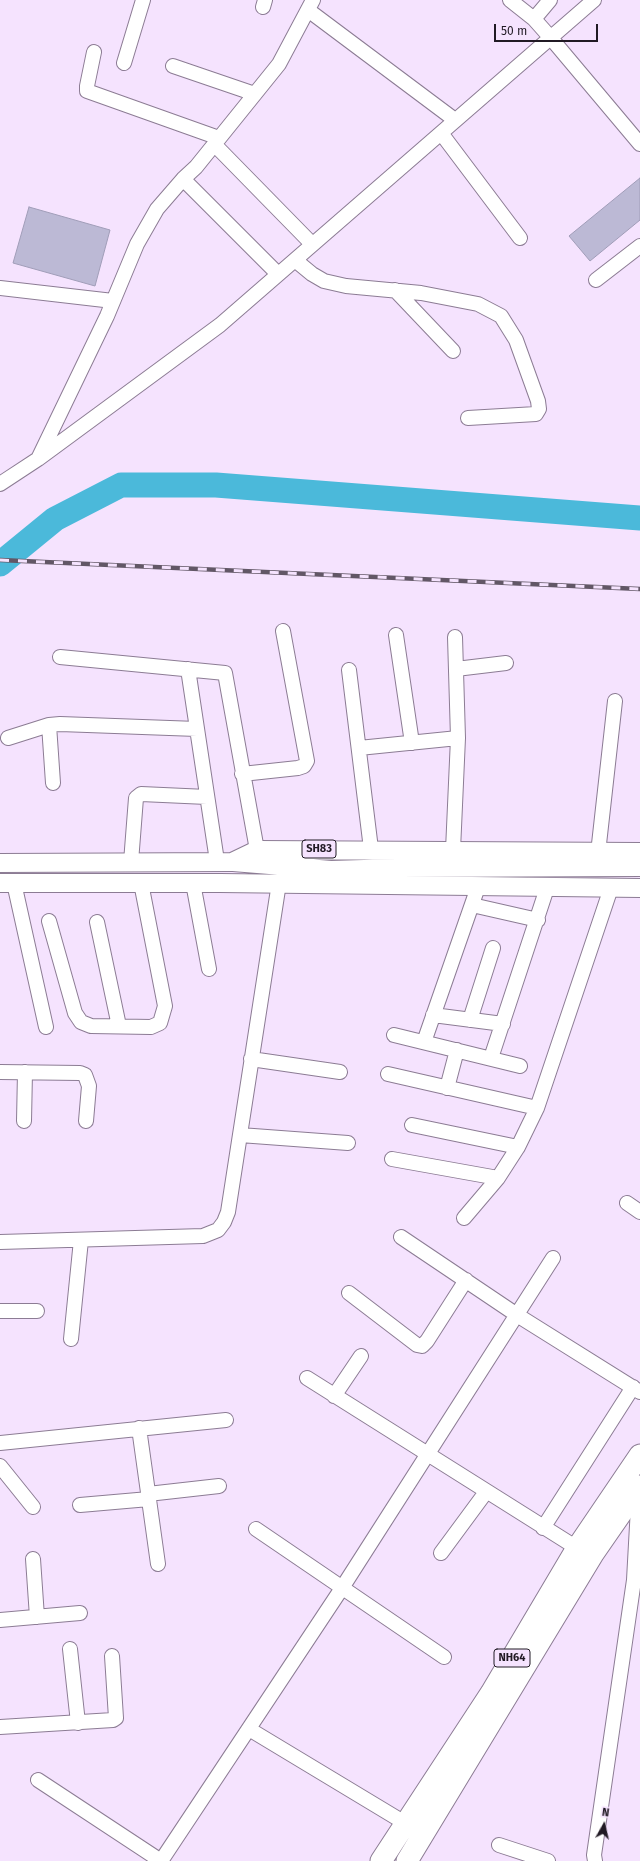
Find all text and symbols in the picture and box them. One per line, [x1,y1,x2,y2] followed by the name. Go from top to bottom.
[496,16,600,42] scale bar
[501,24,527,38] text: 50 m
[302,840,336,858] road number: SH83
[494,1649,530,1667] road number: NH64
[584,1805,624,1845] north arrow
[601,1806,610,1820] text: N

